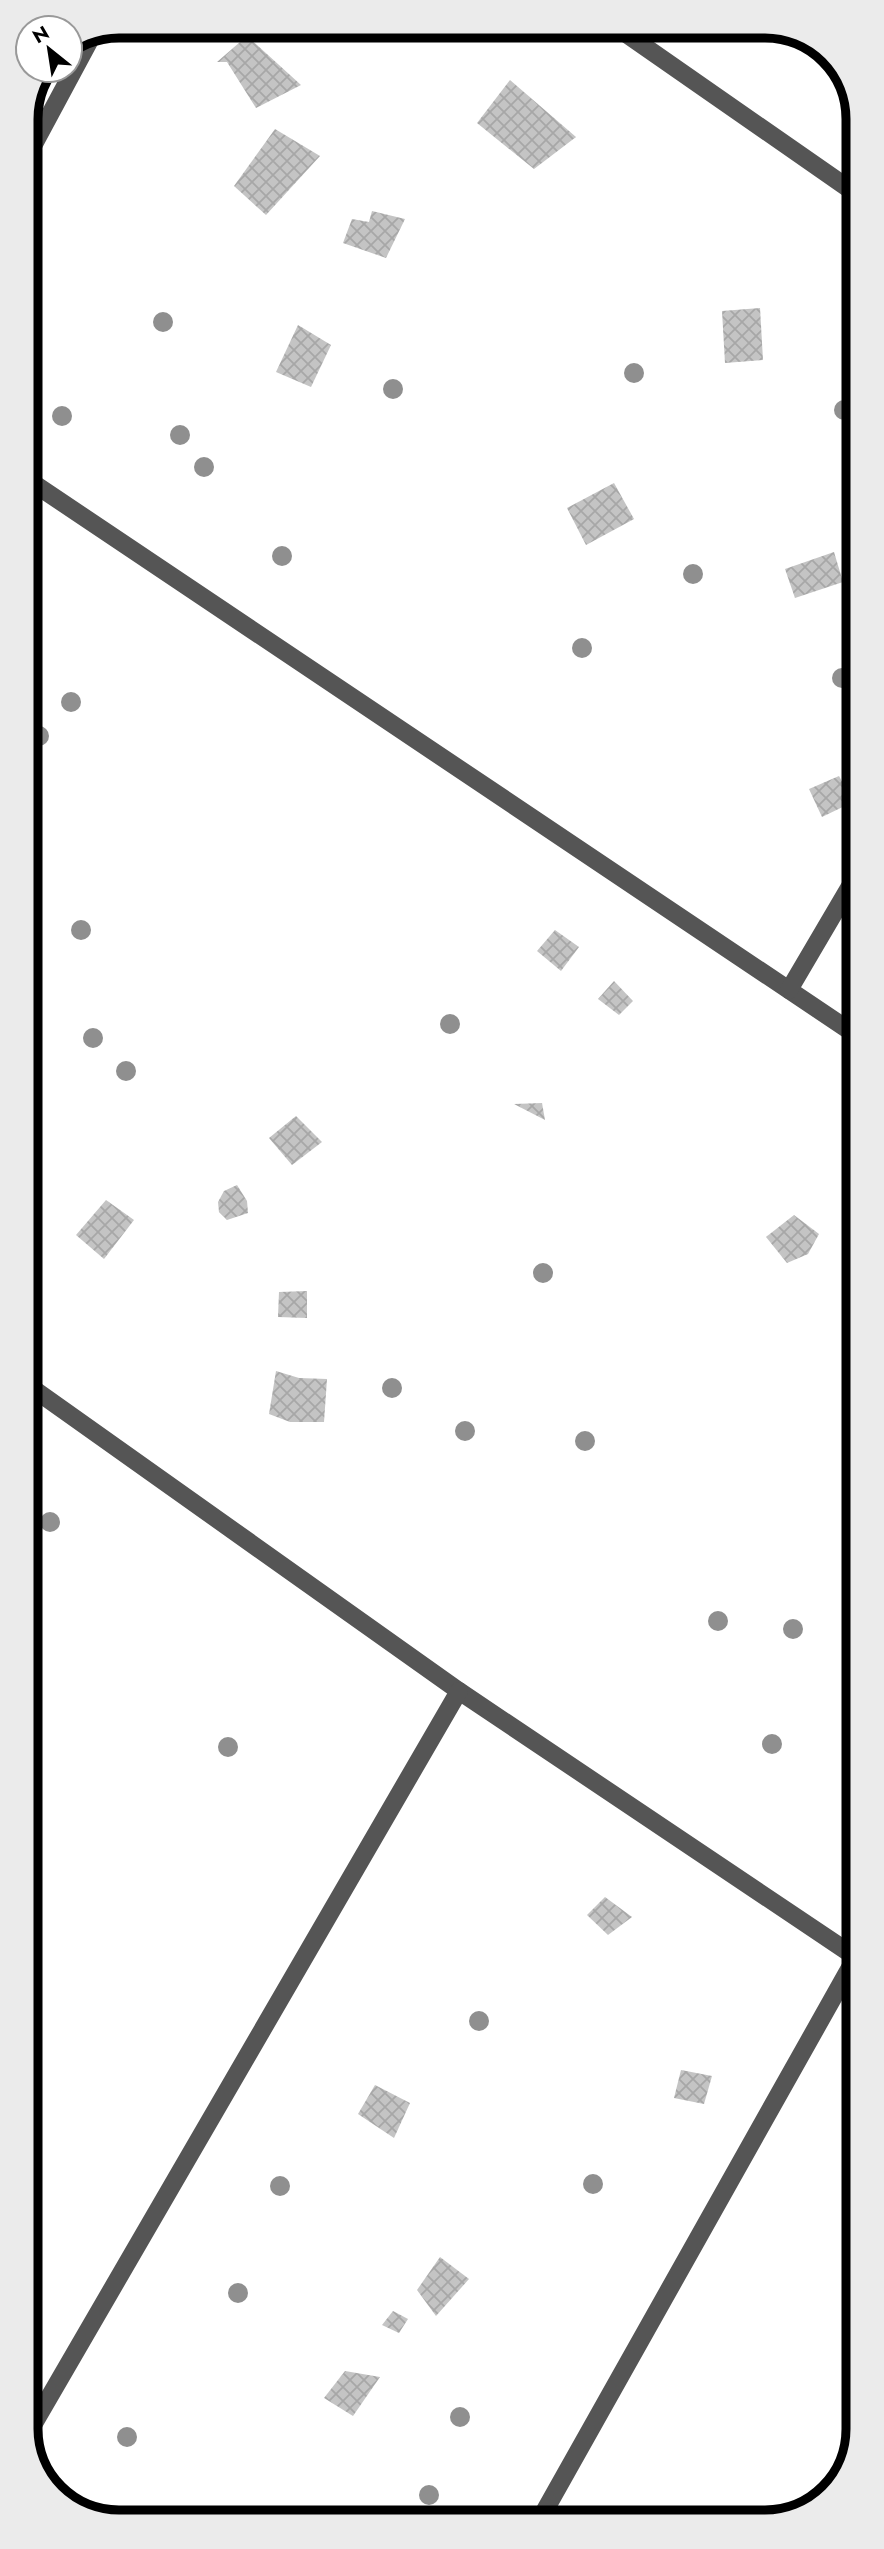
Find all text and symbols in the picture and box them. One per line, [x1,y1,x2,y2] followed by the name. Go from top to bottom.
[14,14,84,84] north arrow
[27,19,54,50] text: N

